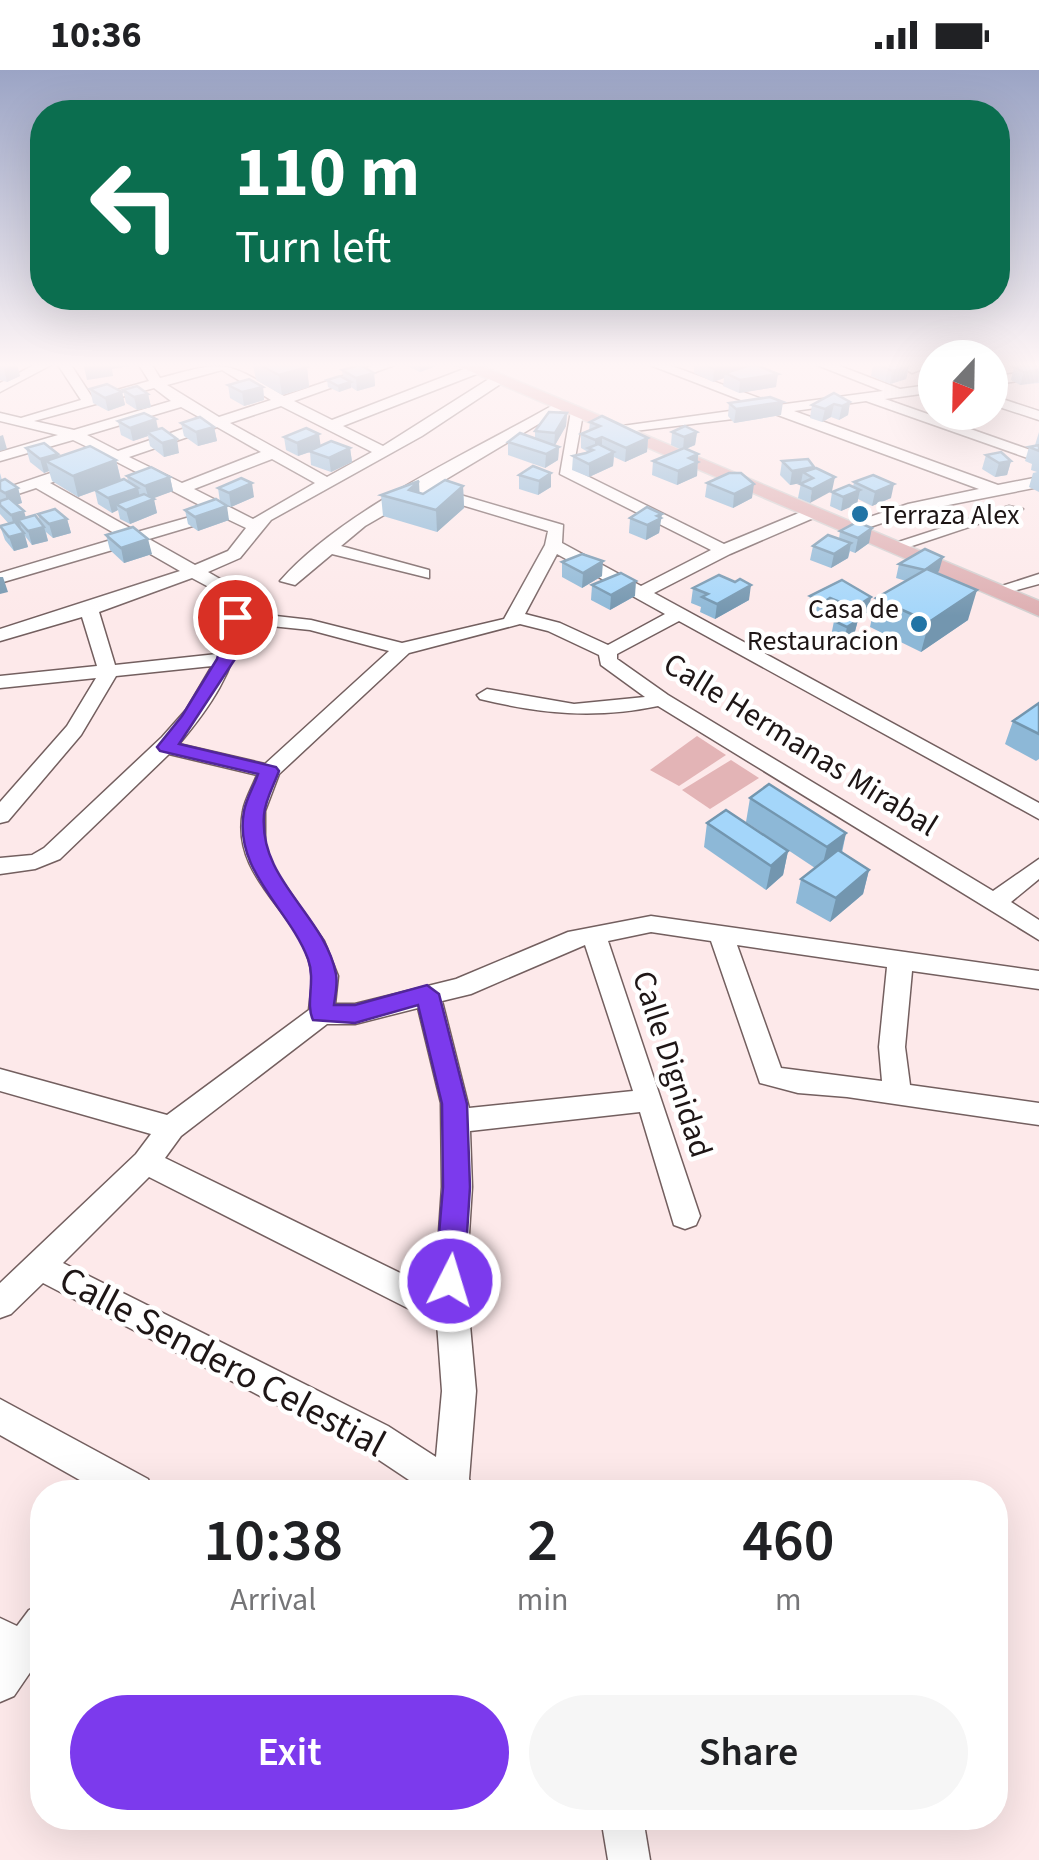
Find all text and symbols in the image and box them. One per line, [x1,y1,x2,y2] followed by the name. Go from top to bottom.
[50,8,142,62] text: 10:36
[235,123,420,223] text: 110 m
[70,140,200,270] icon: left
[235,216,391,280] text: Turn left
[918,340,1008,430] north arrow
[918,340,1008,430] map controls
[880,495,1020,535] place label: Terraza Alex
[849,503,871,525] marker: Terraza Alex
[193,575,278,660] pin
[747,589,899,661] place label: Casa de Restauracion
[208,590,263,645] icon: arrive
[908,613,930,635] marker: Casa de Restauracion
[654,642,947,848] street label: Calle Hermanas Mirabal
[620,965,724,1164] street label: Calle Dignidad
[398,1229,502,1333] position arrow
[50,1253,395,1471] street label: Calle Sendero Celestial
[204,1499,343,1584] text: 10:38
[527,1499,558,1584] text: 2
[742,1499,834,1584] text: 460
[230,1577,316,1623] text: Arrival
[517,1577,569,1623] text: min
[775,1577,802,1623] text: m
[70,1695,509,1810] button: Exit
[529,1695,968,1810] button: Share

